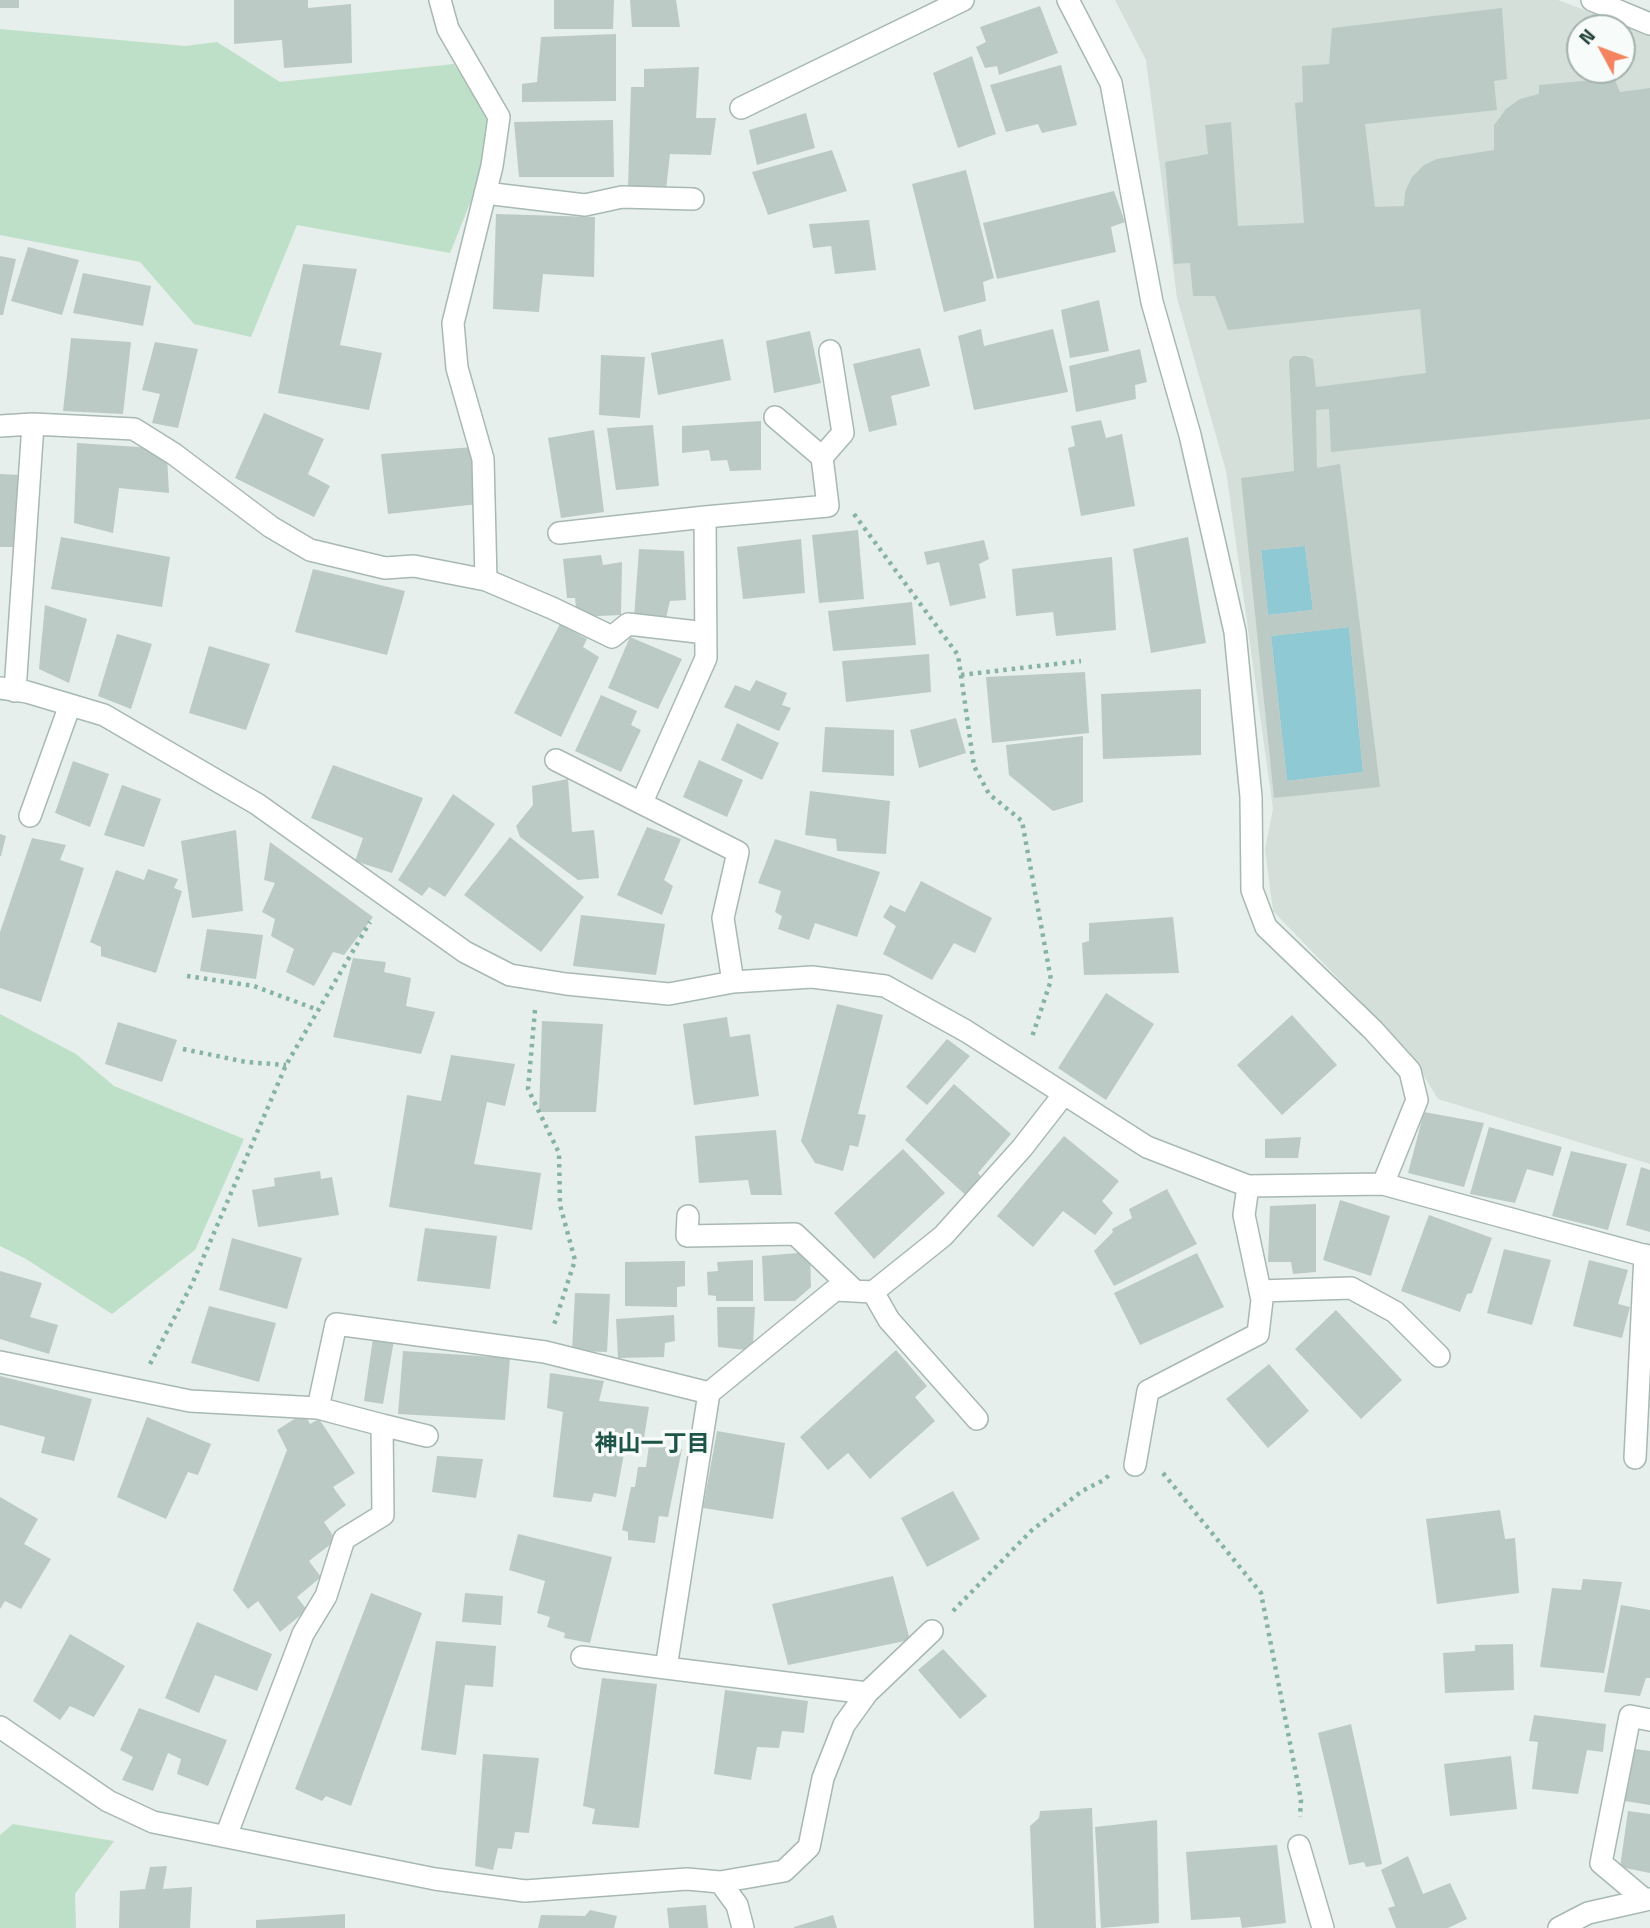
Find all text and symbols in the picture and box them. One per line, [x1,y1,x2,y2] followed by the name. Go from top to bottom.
[1566,14,1636,84] north arrow
[1571,22,1602,51] text: N
[595,1431,709,1459] district label: 神山一丁目

